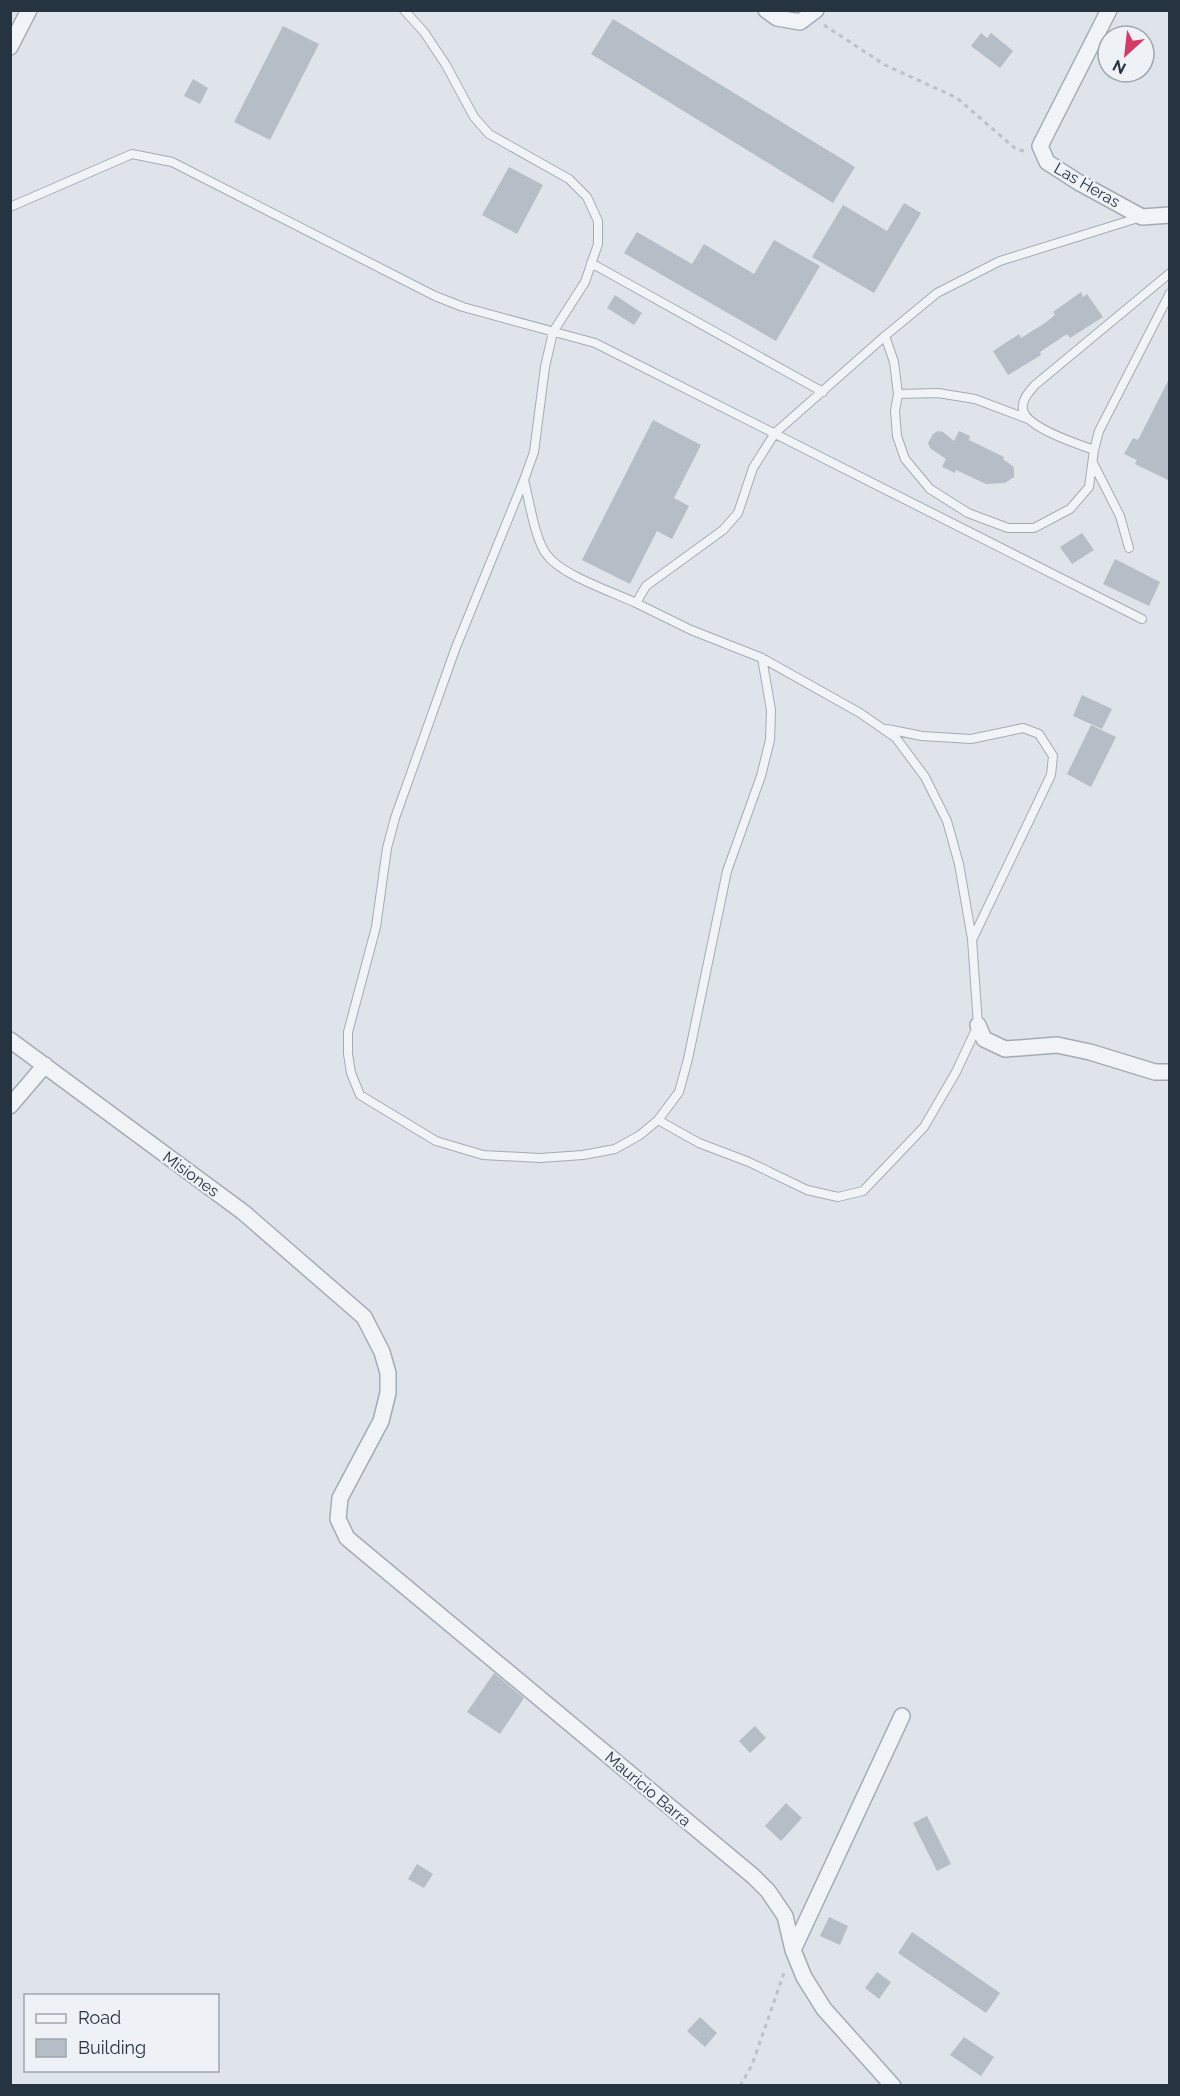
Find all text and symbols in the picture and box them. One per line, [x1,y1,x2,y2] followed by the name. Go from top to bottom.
[1096,24,1156,84] north arrow
[1110,56,1129,78] text: N
[1051,159,1124,212] street label: Las Heras
[159,1147,223,1201] street label: Misiones
[601,1748,695,1830] street label: Mauricio Barra
[24,1994,219,2072] legend
[78,2007,121,2028] text: Road
[78,2037,146,2058] text: Building

